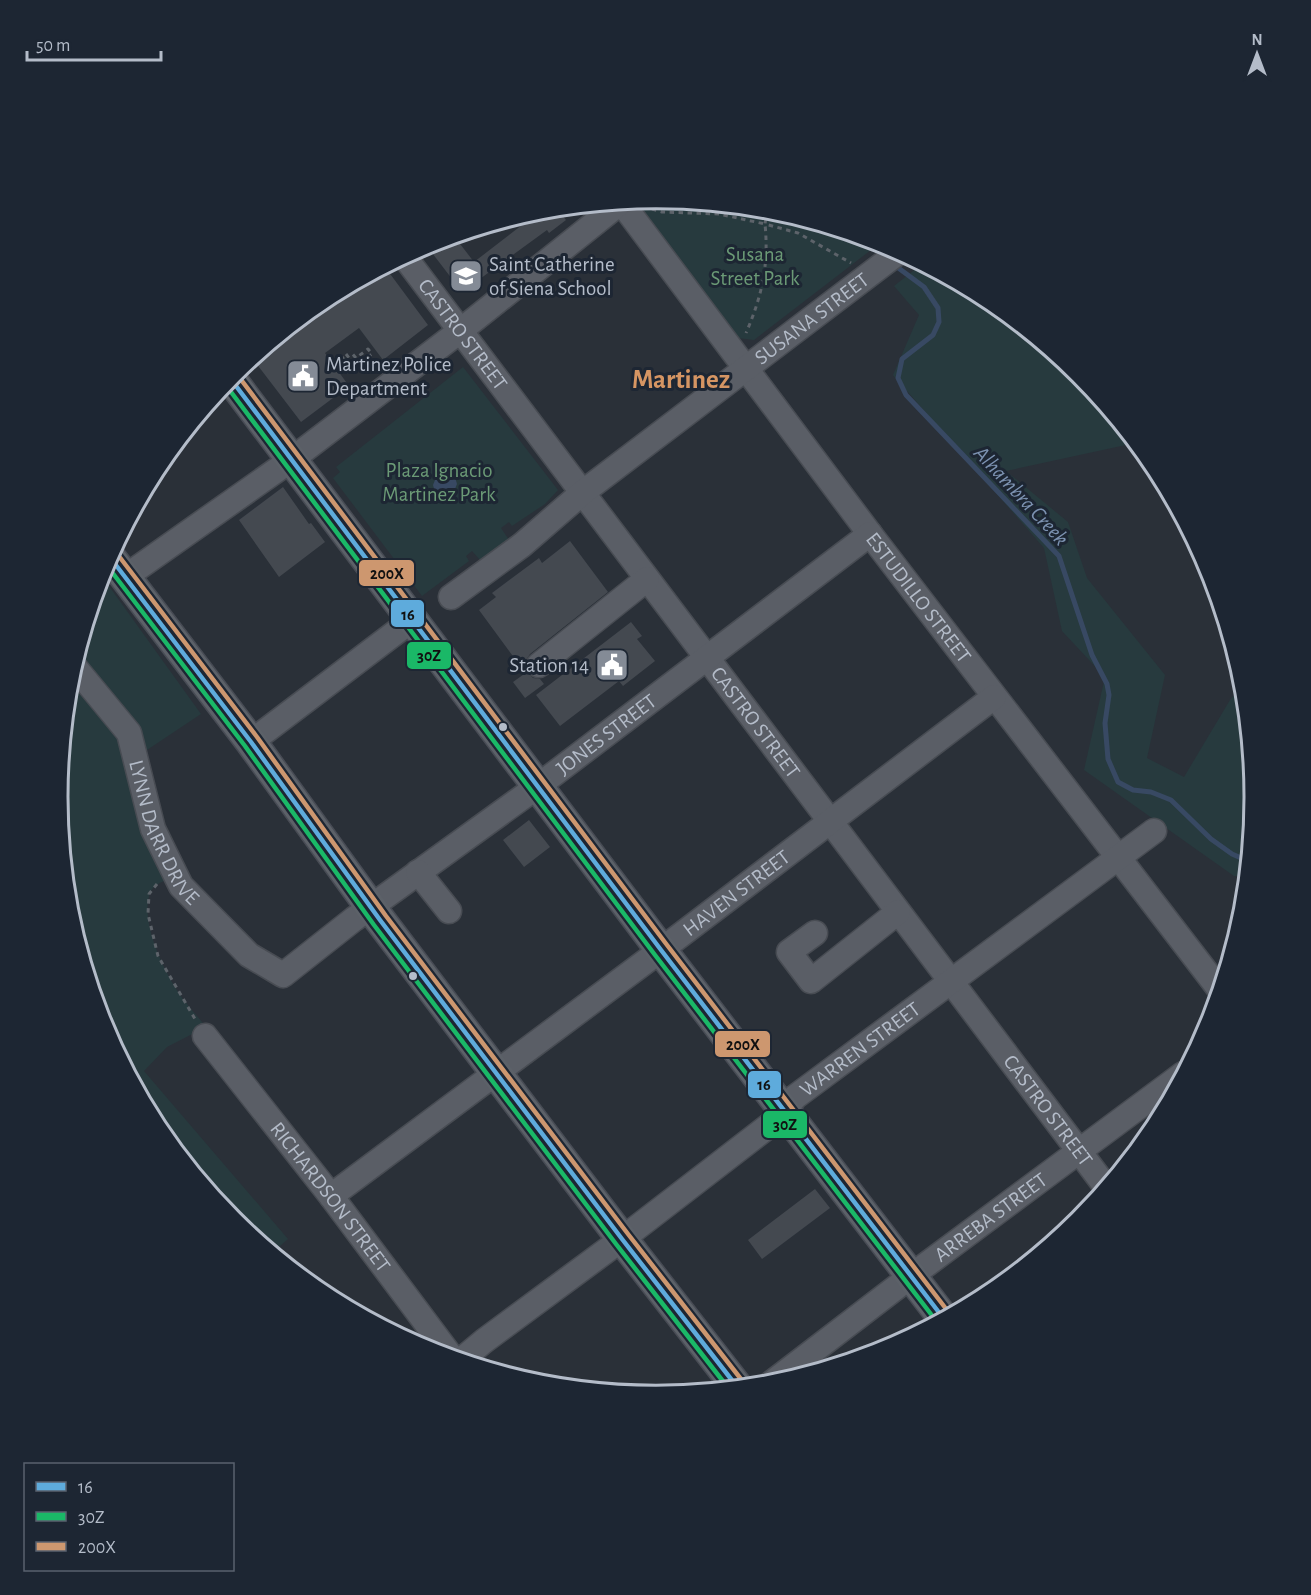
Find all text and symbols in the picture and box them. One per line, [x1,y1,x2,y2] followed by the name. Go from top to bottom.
[27,24,160,62] scale bar
[1227,24,1287,84] north arrow
[1251,32,1263,48] text: N
[36,37,70,55] text: 50 m
[710,244,800,289] park label: Susana Street Park
[489,254,615,299] place label: Saint Catherine of Siena School
[448,258,484,294] school or university icon: Saint Catherine of Siena School
[751,269,873,369] street label: SUSANA STREET
[414,275,511,394] street label: CASTRO STREET
[326,354,451,399] place label: Martinez Police Department
[285,358,321,394] public building icon: Martinez Police Department
[632,366,730,393] district label: Martinez
[969,441,1073,550] water label: Alhambra Creek
[382,460,496,505] park label: Plaza Ignacio Martinez Park
[862,529,975,667] street label: ESTUDILLO STREET
[358,559,415,587] line badge: 200X
[370,566,404,582] text: 200X
[390,599,425,628] line badge: 16
[401,607,415,623] text: 16
[406,641,452,670] line badge: 30Z
[594,647,630,683] public building icon: Station 14
[417,648,441,664] text: 30Z
[509,655,589,676] place label: Station 14
[707,663,804,782] street label: CASTRO STREET
[553,690,660,779] street label: JONES STREET
[497,721,509,733] unlabelled marker
[125,758,203,909] street label: LYNN DARR DRIVE
[679,846,794,940] street label: HAVEN STREET
[407,970,419,982] unlabelled marker
[796,998,924,1101] street label: WARREN STREET
[714,1030,771,1058] line badge: 200X
[726,1037,760,1053] text: 200X
[999,1051,1096,1170] street label: CASTRO STREET
[747,1070,782,1099] line badge: 16
[757,1077,771,1093] text: 16
[762,1110,808,1139] line badge: 30Z
[773,1117,797,1133] text: 30Z
[266,1118,394,1276] street label: RICHARDSON STREET
[930,1169,1051,1266] street label: ARREBA STREET
[24,1463,234,1571] legend
[78,1479,93,1497] text: 16
[78,1509,104,1527] text: 30Z
[78,1539,116,1557] text: 200X

